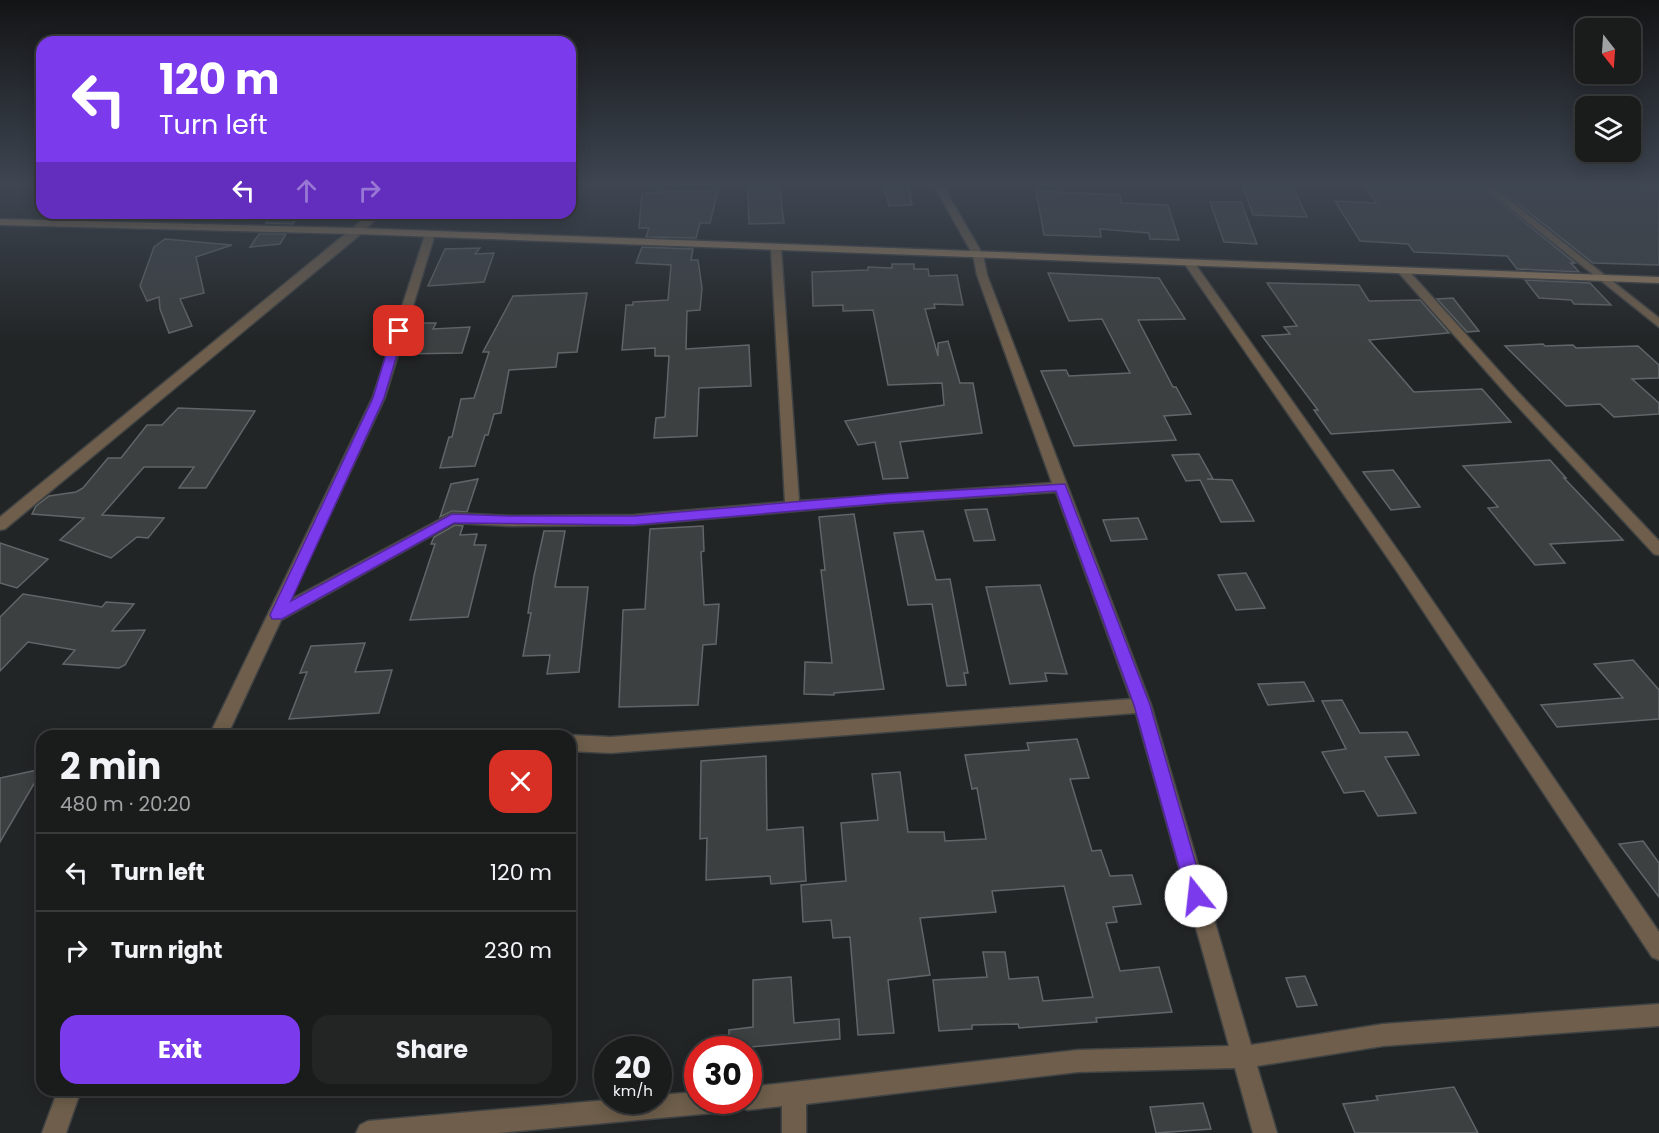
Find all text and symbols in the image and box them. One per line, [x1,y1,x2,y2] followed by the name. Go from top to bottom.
[1575,18,1641,84] north arrow
[1575,18,1641,162] map controls
[159,50,280,109] text: 120 m
[60,60,138,138] icon: left
[1575,96,1641,162] button: layers
[159,106,268,143] text: Turn left
[227,174,260,207] icon: left
[290,174,323,207] icon: ahead
[353,174,386,207] icon: right
[373,305,424,356] pin
[382,314,415,347] icon: arrive
[60,741,161,792] text: 2 min
[489,750,552,813] button: close
[60,790,191,818] text: 480 m · 20:20
[60,856,93,889] icon: left
[111,857,205,888] text: Turn left
[490,857,552,888] text: 120 m
[1164,864,1228,928] position arrow
[60,934,93,967] icon: right
[111,935,222,966] text: Turn right
[484,935,552,966] text: 230 m
[60,1015,300,1084] button: Exit
[312,1015,552,1084] button: Share
[684,1036,762,1114] speed limit sign: 30
[615,1046,651,1089] text: 20
[613,1080,653,1101] text: km/h

